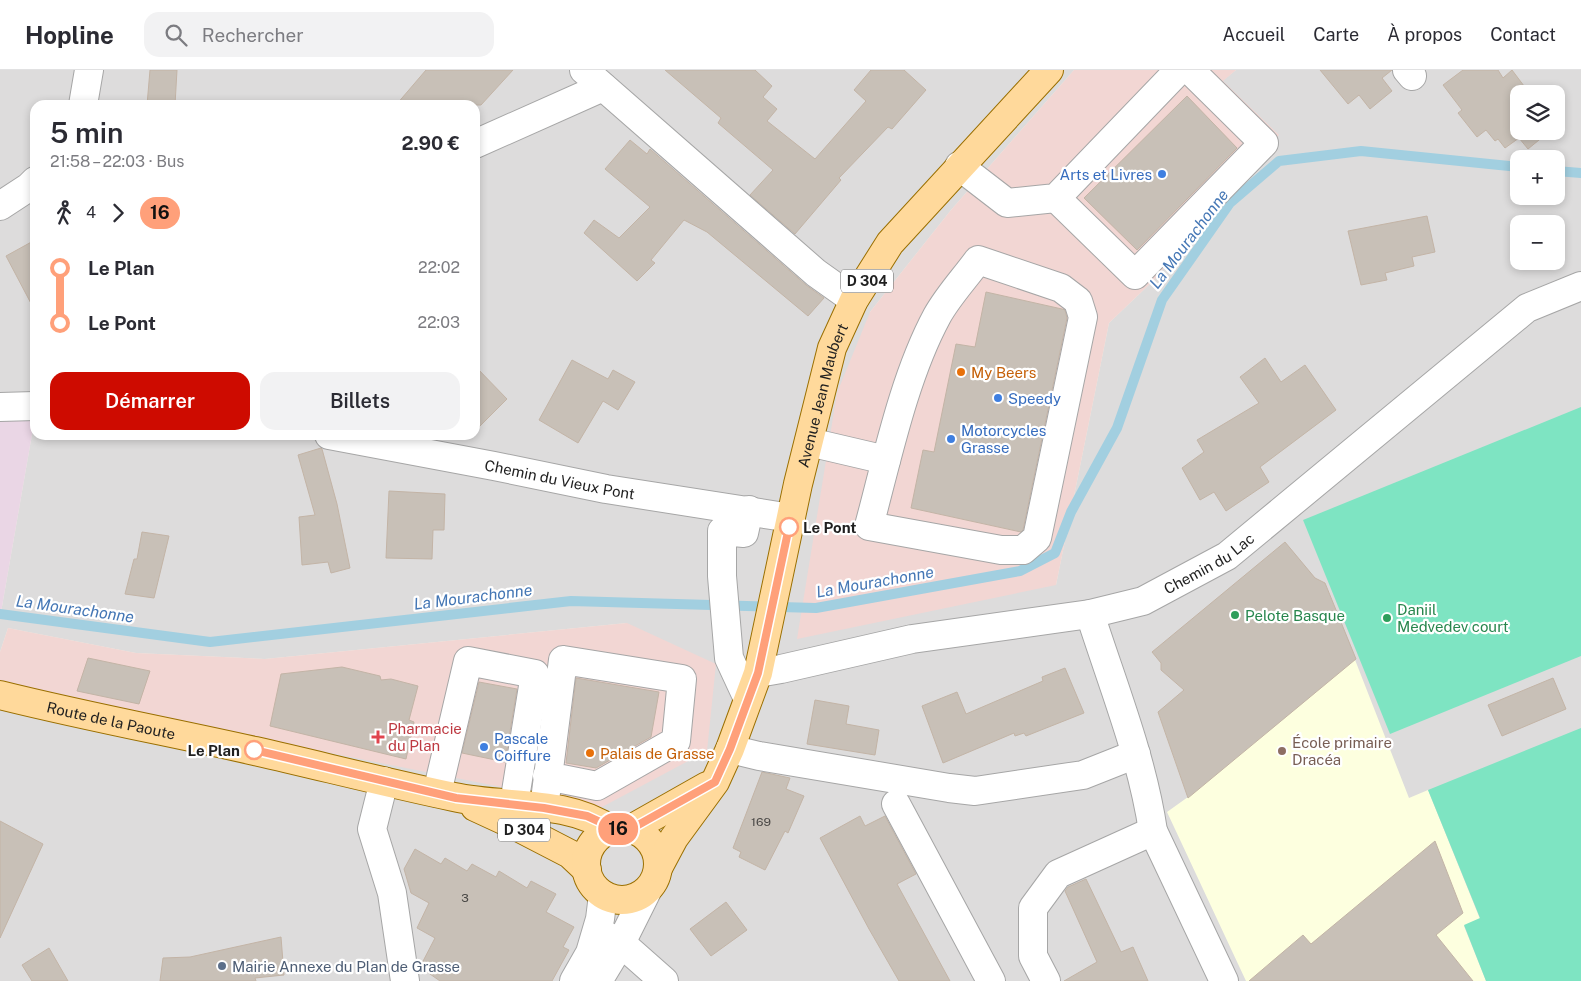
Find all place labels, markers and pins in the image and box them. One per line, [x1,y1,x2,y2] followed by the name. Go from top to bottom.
[1060,166,1152,183] place label: Arts et Livres
[1156,168,1168,180] marker: Arts et Livres
[971,364,1036,381] place label: My Beers
[955,366,967,378] marker: My Beers
[1008,390,1061,407] place label: Speedy
[992,392,1004,404] marker: Speedy
[961,422,1046,456] place label: Motorcycles Grasse
[945,433,957,445] marker: Motorcycles Grasse
[779,517,799,537] marker: Le Pont
[803,519,857,536] place label: Le Pont
[1397,601,1509,635] place label: Daniil Medvedev court
[1245,607,1345,624] place label: Pelote Basque
[1229,609,1241,621] marker: Pelote Basque
[1381,612,1393,624] marker: Daniil Medvedev court
[388,720,462,754] place label: Pharmacie du Plan
[494,730,551,764] place label: Pascale Coiffure
[372,731,384,743] marker: Pharmacie du Plan
[1292,734,1392,768] place label: École primaire Dracéa
[244,740,264,760] marker: Le Plan
[478,741,490,753] marker: Pascale Coiffure
[187,742,240,759] place label: Le Plan
[600,745,715,762] place label: Palais de Grasse
[1276,745,1288,757] marker: École primaire Dracéa
[584,747,596,759] marker: Palais de Grasse
[232,958,460,975] place label: Mairie Annexe du Plan de Grasse
[216,960,228,972] marker: Mairie Annexe du Plan de Grasse

